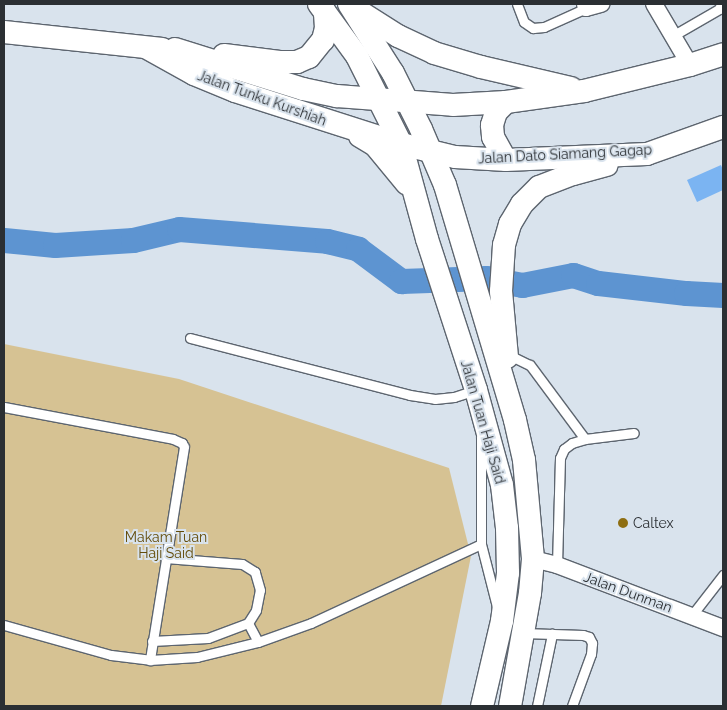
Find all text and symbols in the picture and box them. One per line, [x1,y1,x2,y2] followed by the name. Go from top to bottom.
[195,67,329,129] street label: Jalan Tunku Kurshiah
[478,141,652,167] street label: Jalan Dato Siamang Gagap
[457,358,509,486] street label: Jalan Tuan Haji Said
[633,515,674,531] place label: Caltex
[617,517,629,529] marker: Caltex
[125,529,207,562] park label: Makam Tuan Haji Said
[582,568,674,616] street label: Jalan Dunman

